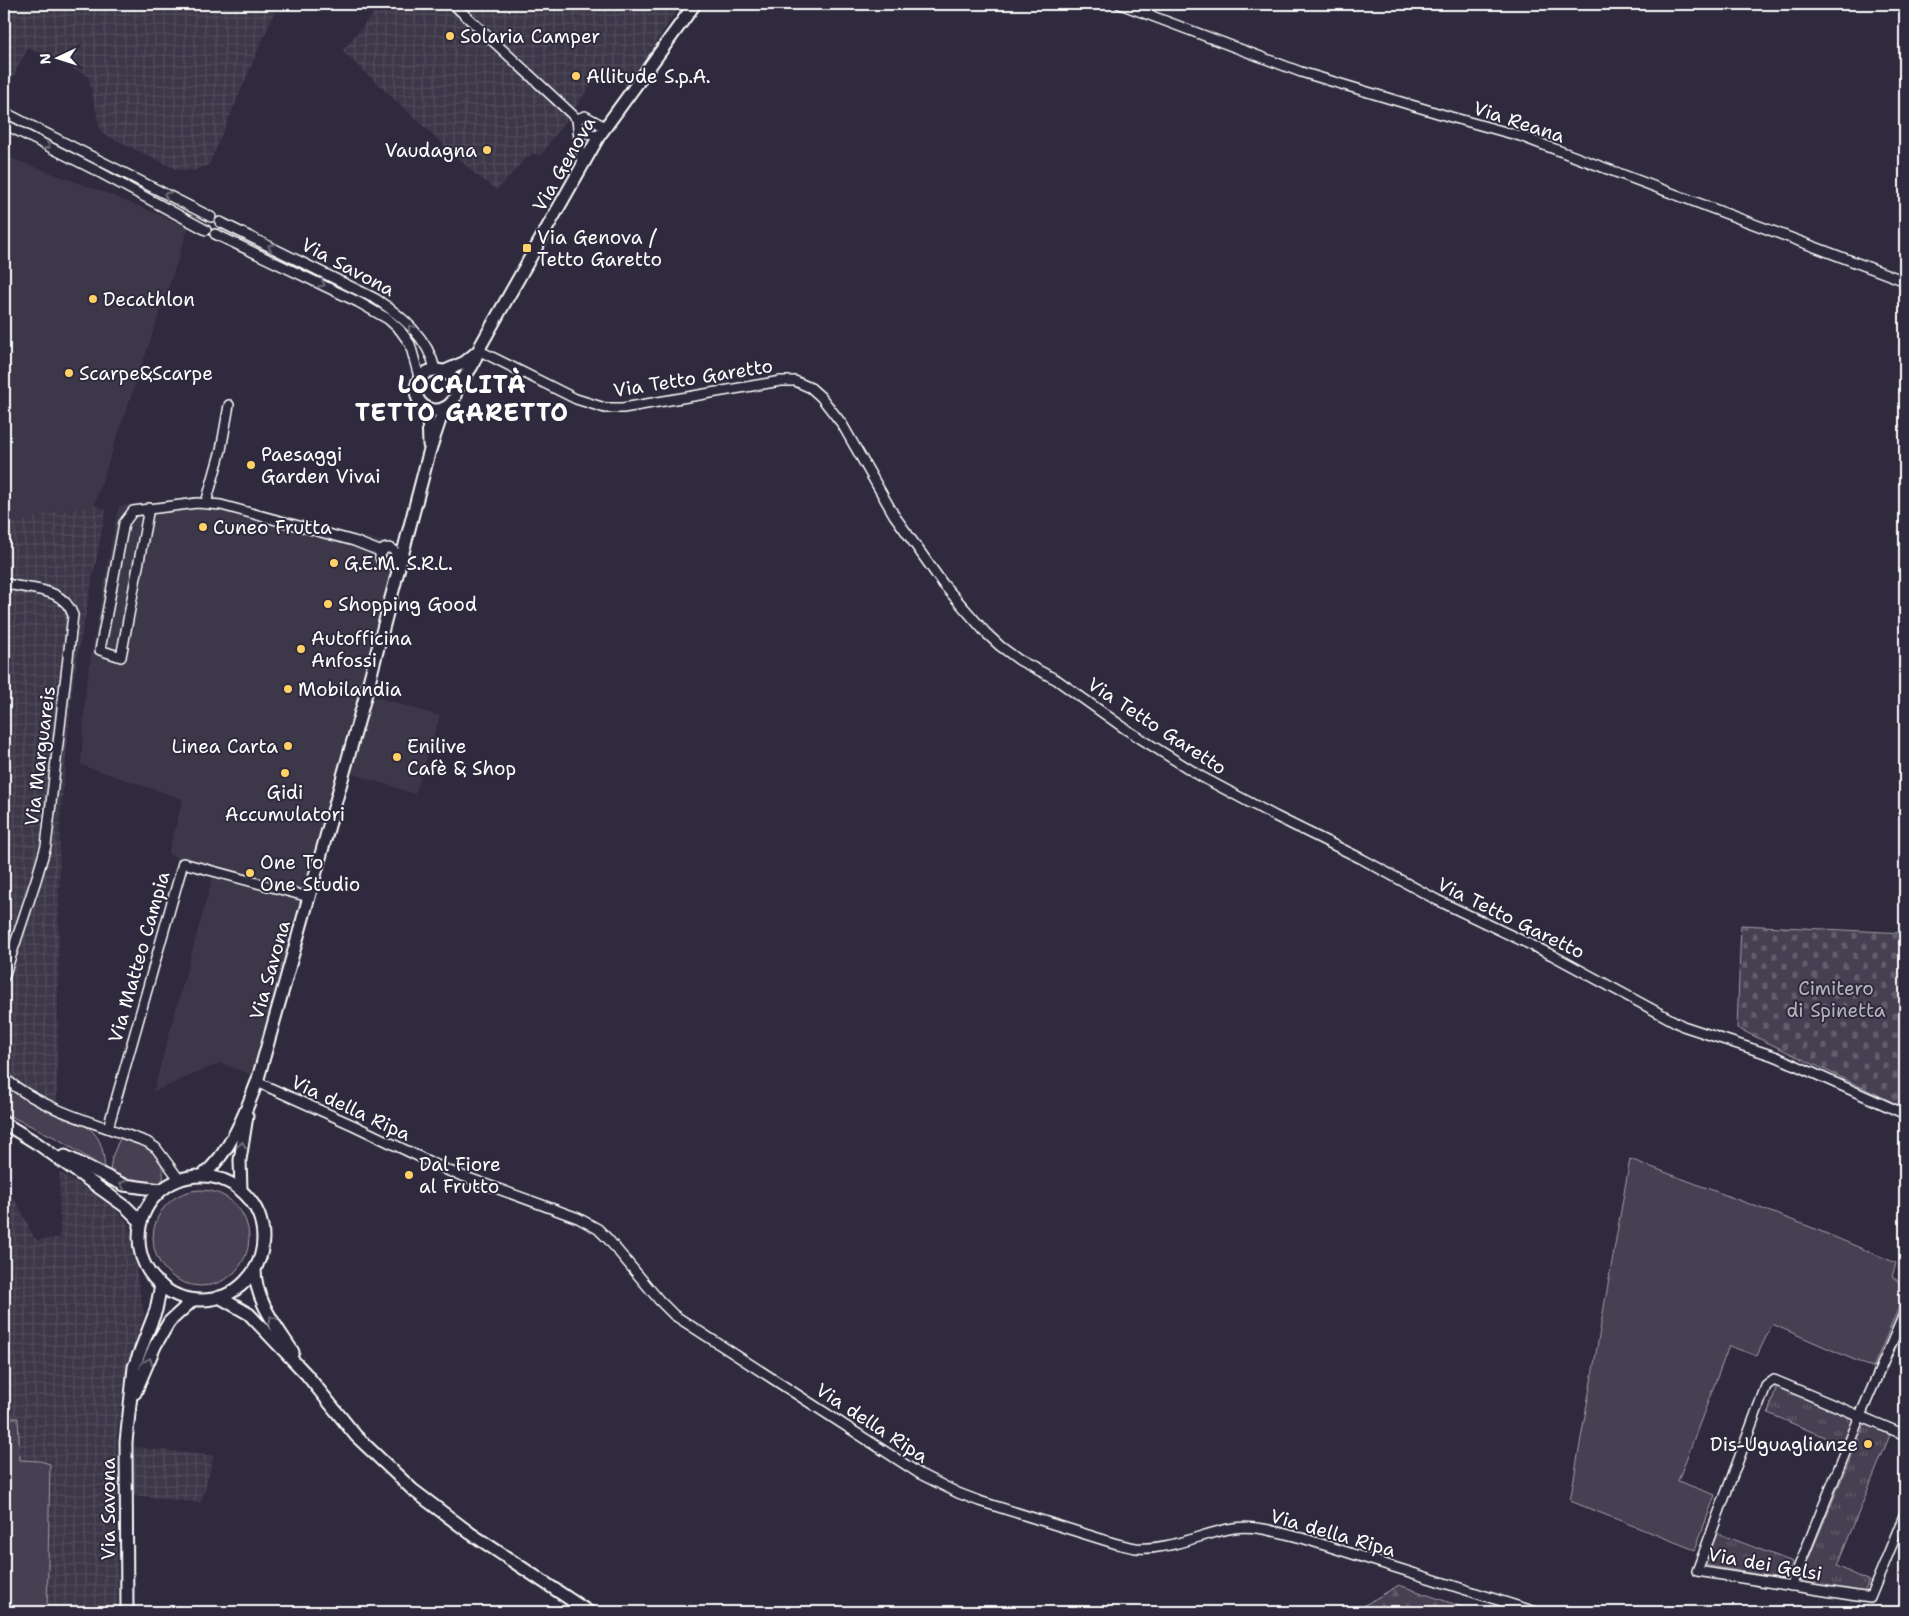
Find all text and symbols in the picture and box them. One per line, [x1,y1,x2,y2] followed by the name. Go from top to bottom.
[460,24,600,49] place label: Solaria Camper
[444,30,456,42] marker: Solaria Camper
[32,32,82,82] north arrow
[36,53,54,65] text: N
[586,64,711,89] place label: Allitude S.p.A.
[570,70,582,82] marker: Allitude S.p.A.
[1470,95,1568,149] street label: Via Reana
[527,112,601,216] street label: Via Genova
[385,138,477,163] place label: Vaudagna
[42,140,51,150] one-way arrow
[481,144,493,156] marker: Vaudagna
[164,191,173,201] one-way arrow
[537,225,662,272] place label: Via Genova / Tetto Garetto
[297,232,399,302] street label: Via Savona
[521,242,533,254] marker: Via Genova / Tetto Garetto
[267,243,276,253] one-way arrow
[317,278,326,289] one-way arrow
[103,287,195,312] place label: Decathlon
[87,293,99,305] marker: Decathlon
[408,324,417,333] one-way arrow
[611,353,775,403] street label: Via Tetto Garetto
[79,361,213,386] place label: Scarpe&Scarpe
[63,367,75,379] marker: Scarpe&Scarpe
[355,367,569,429] district label: LOCALITÀ TETTO GARETTO
[261,442,381,489] place label: Paesaggi Garden Vivai
[245,459,257,471] marker: Paesaggi Garden Vivai
[213,515,332,540] place label: Cuneo Frutta
[197,521,209,533] marker: Cuneo Frutta
[344,551,453,576] place label: G.E.M. S.R.L.
[328,557,340,569] marker: G.E.M. S.R.L.
[338,592,477,617] place label: Shopping Good
[322,598,334,610] marker: Shopping Good
[311,626,412,673] place label: Autofficina Anfossi
[295,643,307,655] marker: Autofficina Anfossi
[1083,672,1231,780] street label: Via Tetto Garetto
[298,677,402,702] place label: Mobilandia
[282,683,294,695] marker: Mobilandia
[19,685,61,827] street label: Via Marguareis
[172,734,278,759] place label: Linea Carta
[407,734,516,781] place label: Enilive Cafè & Shop
[282,740,294,752] marker: Linea Carta
[391,751,403,763] marker: Enilive Cafè & Shop
[279,767,291,779] marker: Gidi Accumulatori
[225,780,345,827] place label: Gidi Accumulatori
[260,850,360,897] place label: One To One Studio
[244,867,256,879] marker: One To One Studio
[103,868,175,1046] street label: Via Matteo Campia
[1433,871,1589,965] street label: Via Tetto Garetto
[244,917,296,1023] street label: Via Savona
[1786,976,1886,1023] park label: Cimitero di Spinetta
[287,1069,415,1147] street label: Via della Ripa
[237,1140,247,1149] one-way arrow
[419,1152,501,1199] place label: Dal Fiore al Frutto
[403,1169,415,1181] marker: Dal Fiore al Frutto
[120,1180,128,1190] one-way arrow
[268,1315,278,1324] one-way arrow
[142,1357,153,1366] one-way arrow
[811,1377,933,1469] street label: Via della Ripa
[1710,1432,1858,1457] place label: Dis-Uguaglianze
[1862,1438,1874,1450] marker: Dis-Uguaglianze
[96,1458,121,1560] street label: Via Savona
[1267,1503,1399,1563] street label: Via della Ripa
[1706,1542,1824,1586] street label: Via dei Gelsi

